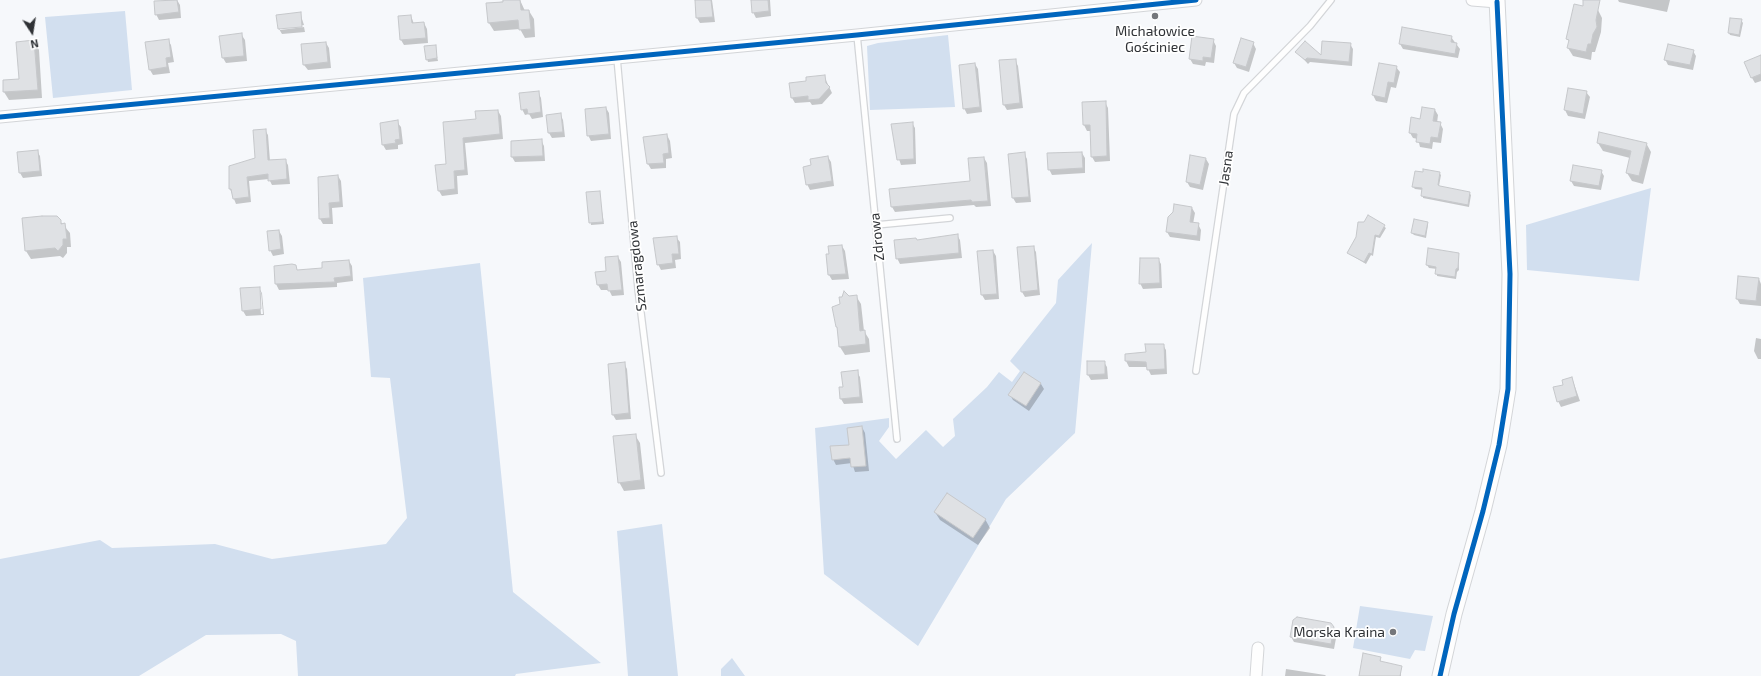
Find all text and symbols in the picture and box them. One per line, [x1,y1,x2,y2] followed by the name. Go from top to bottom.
[1150,11,1160,21] marker: Michałowice Gościniec
[12,12,52,52] north arrow
[1115,23,1195,56] place label: Michałowice Gościniec
[29,37,40,51] text: N
[1215,149,1237,187] street label: Jasna
[866,212,888,262] street label: Zdrowa
[624,220,650,312] street label: Szmaragdowa
[1293,624,1385,640] place label: Morska Kraina
[1388,627,1398,637] marker: Morska Kraina

